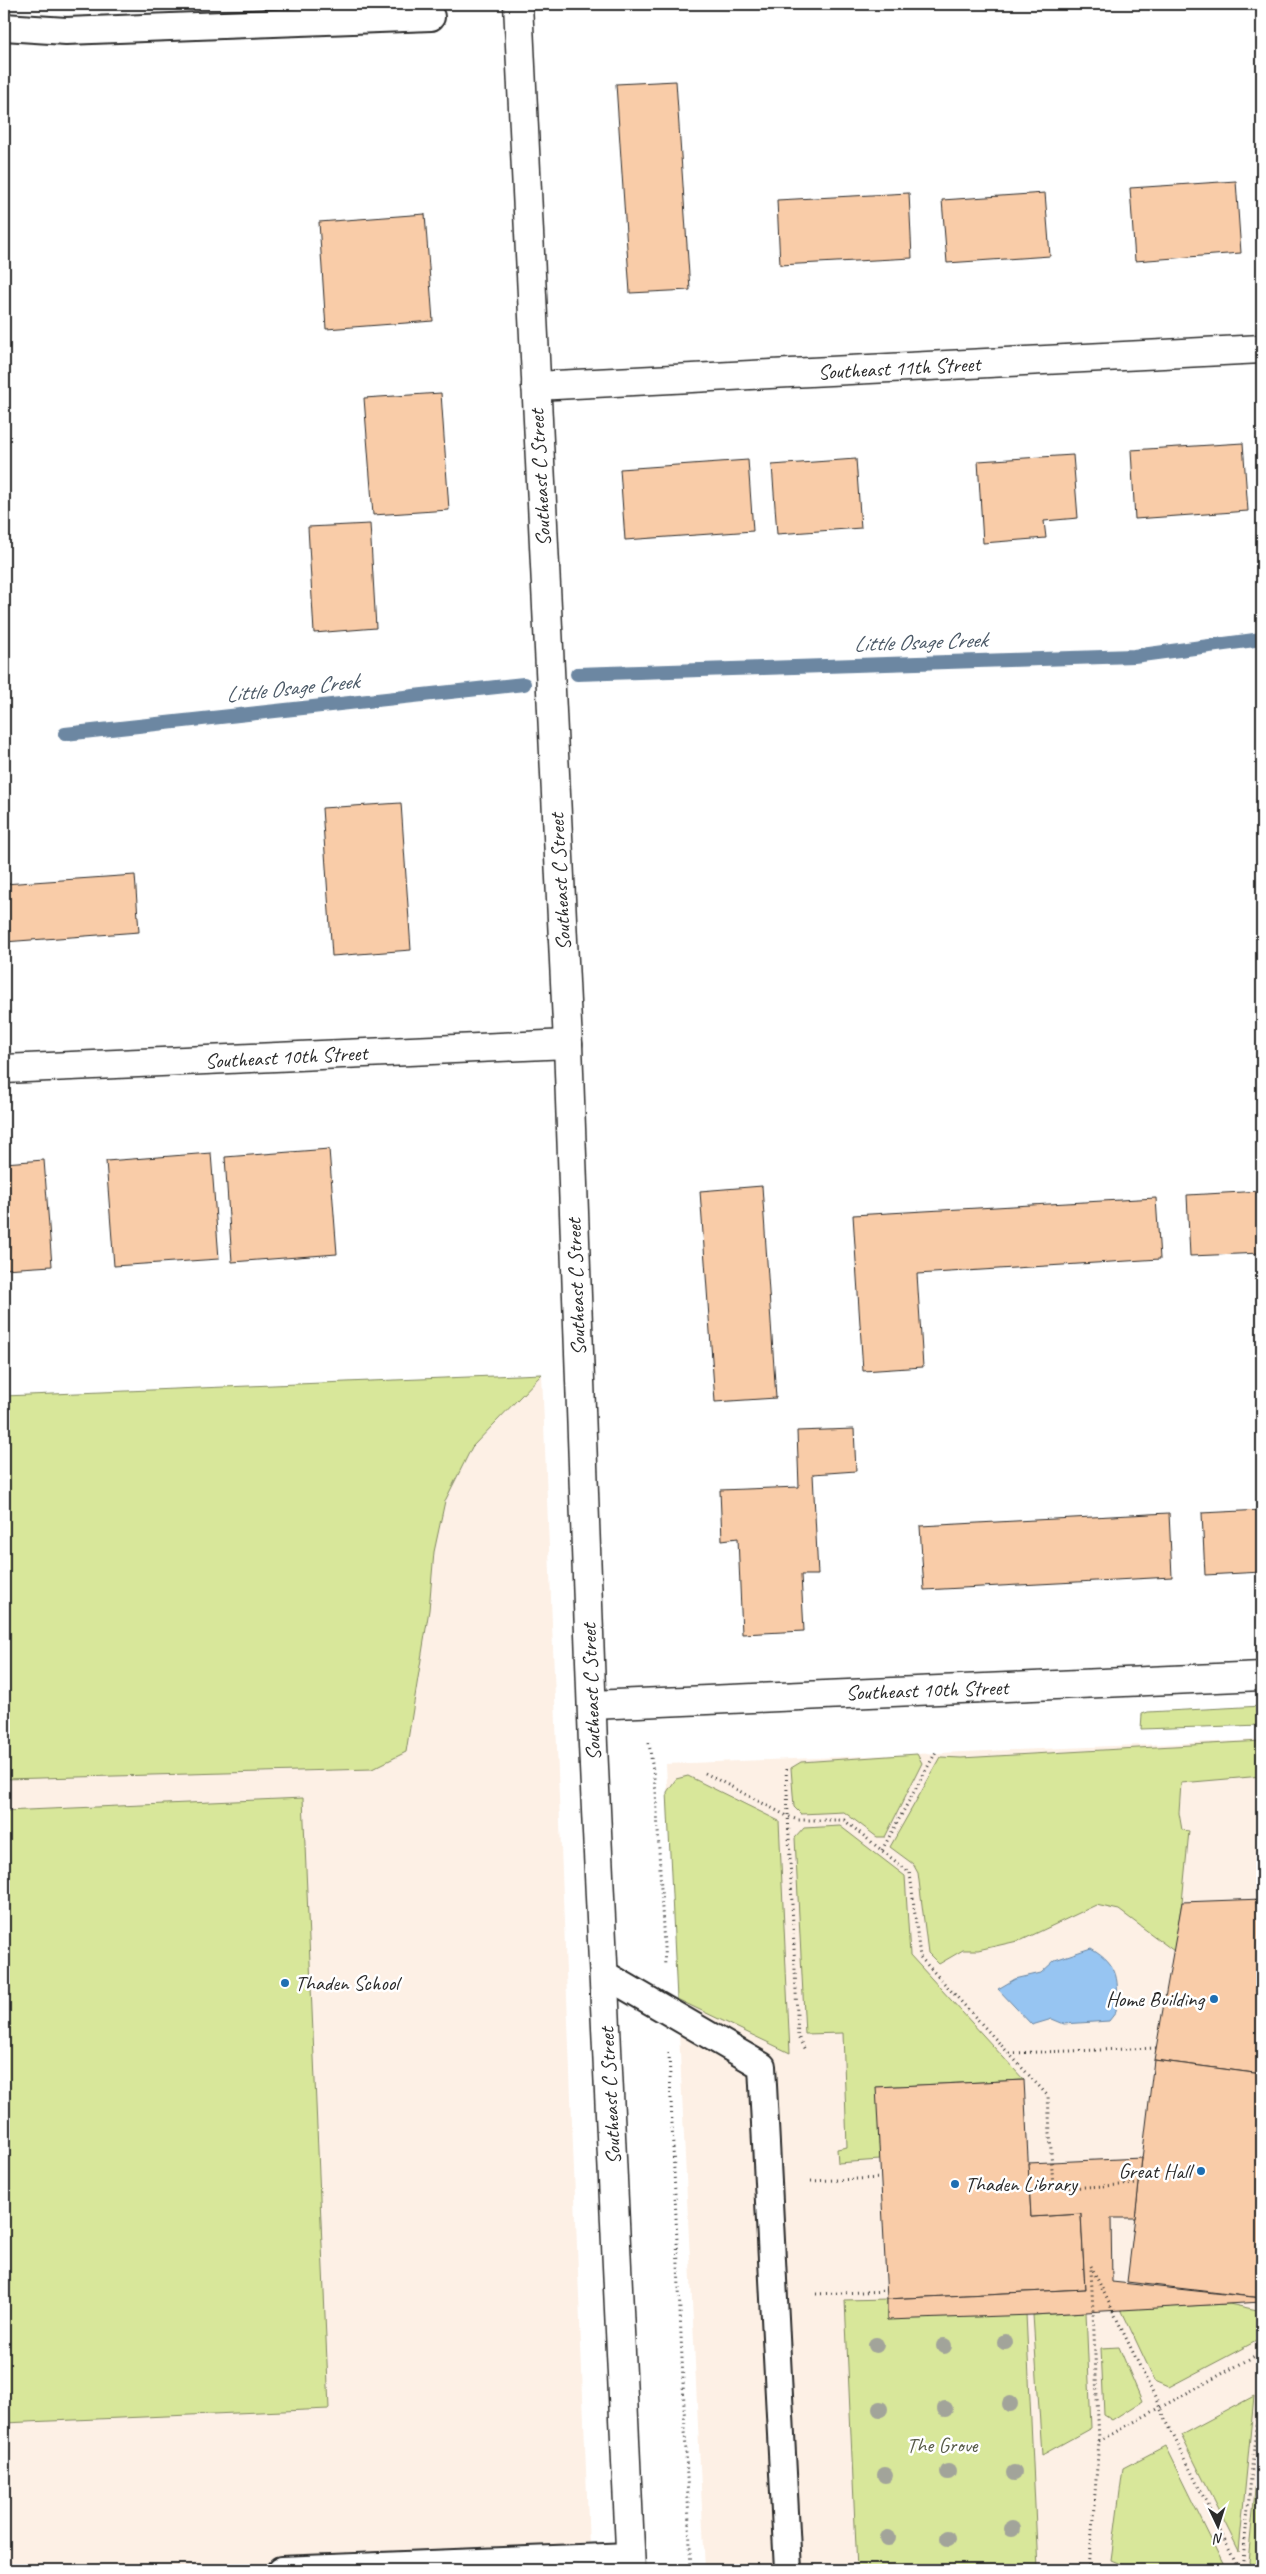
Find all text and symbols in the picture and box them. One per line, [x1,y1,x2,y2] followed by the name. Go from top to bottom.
[817,351,983,385] street label: Southeast 11th Street
[523,407,557,547] street label: Southeast C Street
[853,626,991,658] water label: Little Osage Creek
[224,667,364,709] water label: Little Osage Creek
[543,811,577,951] street label: Southeast C Street
[204,1040,370,1074] street label: Southeast 10th Street
[561,1216,591,1356] street label: Southeast C Street
[576,1621,606,1761] street label: Southeast C Street
[845,1674,1011,1706] street label: Southeast 10th Street
[295,1970,402,1996] place label: Thaden School
[279,1977,291,1989] marker: Thaden School
[1106,1986,1206,2012] place label: Home Building
[1208,1993,1220,2005] marker: Home Building
[593,2025,627,2165] street label: Southeast C Street
[1118,2158,1194,2184] place label: Great Hall
[1195,2165,1207,2177] marker: Great Hall
[965,2171,1079,2197] place label: Thaden Library
[949,2178,961,2190] marker: Thaden Library
[907,2432,979,2458] park label: The Grove
[1194,2502,1244,2552] north arrow
[1212,2530,1224,2547] text: N

